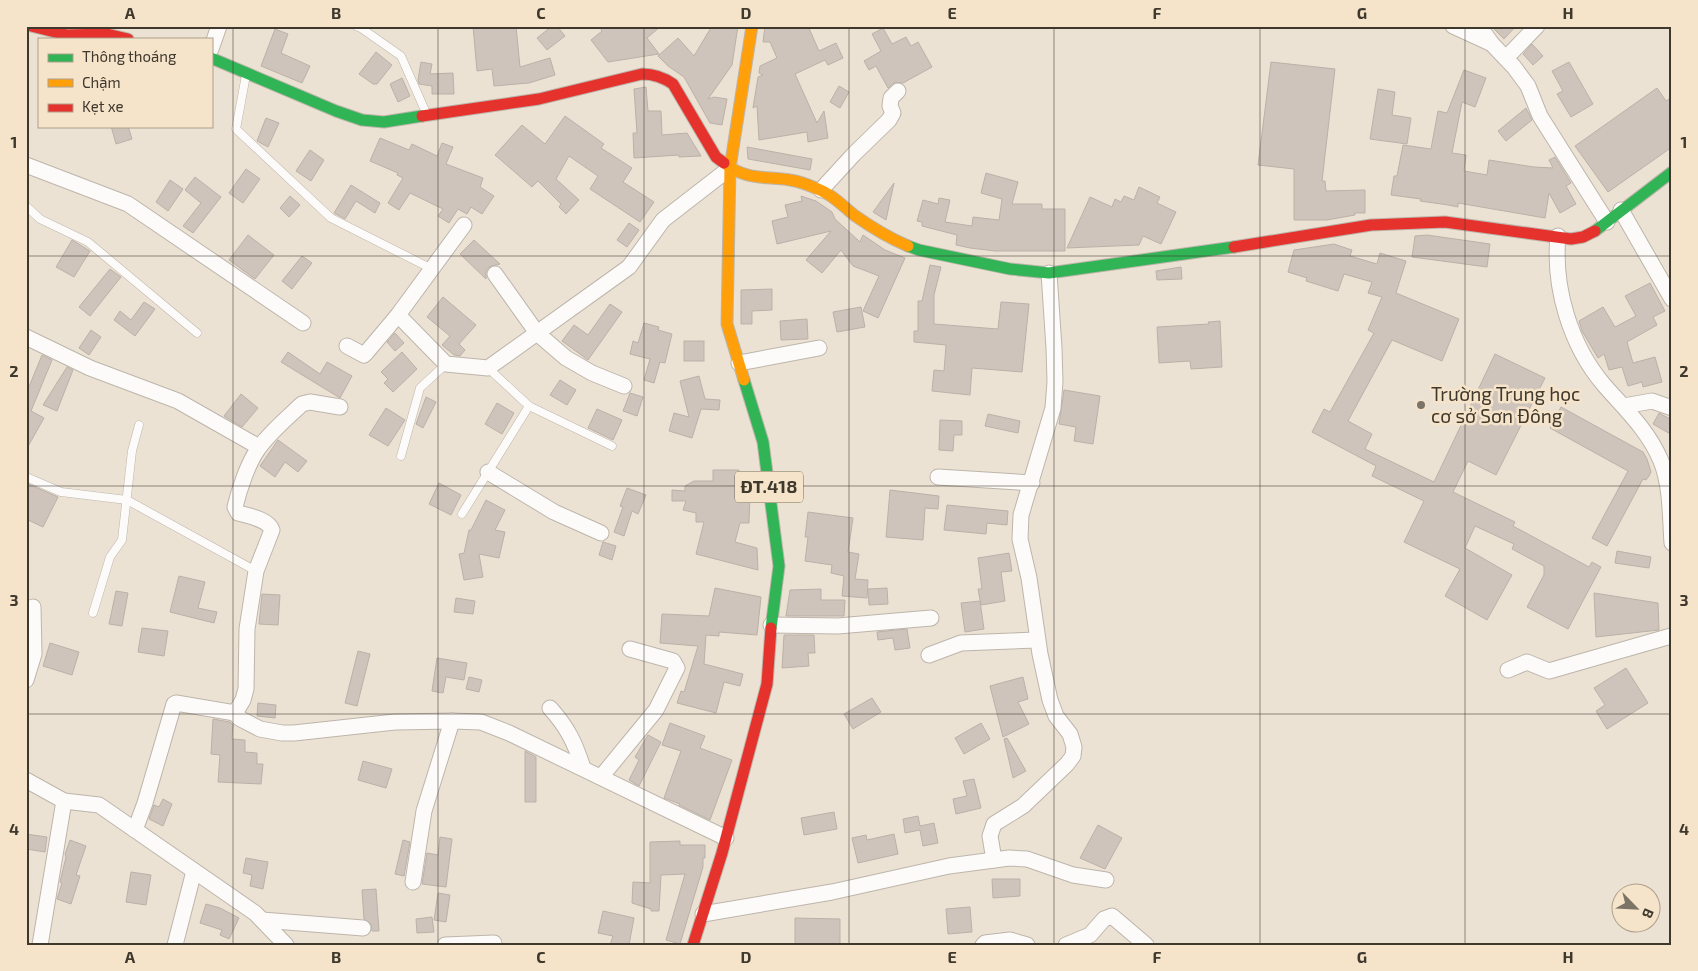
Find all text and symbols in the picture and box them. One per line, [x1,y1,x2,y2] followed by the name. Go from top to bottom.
[125,3,136,22] text: A
[331,3,341,22] text: B
[536,3,546,22] text: C
[741,3,752,22] text: D
[947,3,957,22] text: E
[1153,3,1162,22] text: F
[1357,3,1367,22] text: G
[1562,3,1574,22] text: H
[38,38,212,128] legend
[82,47,177,65] text: Thông thoáng
[82,73,121,91] text: Chậm
[82,97,124,115] text: Kẹt xe
[11,132,17,151] text: 1
[1681,132,1687,151] text: 1
[9,361,19,380] text: 2
[1679,361,1689,380] text: 2
[1431,382,1580,427] place label: Trường Trung học cơ sở Sơn Đông
[1415,399,1427,411] marker: Trường Trung học cơ sở Sơn Đông
[735,472,803,502] road number: ĐT.418
[9,590,19,609] text: 3
[1679,590,1689,609] text: 3
[9,819,19,838] text: 4
[1679,819,1689,838] text: 4
[1610,884,1660,934] north arrow
[1639,906,1658,921] text: B
[125,947,136,966] text: A
[331,947,341,966] text: B
[536,947,546,966] text: C
[741,947,752,966] text: D
[947,947,957,966] text: E
[1153,947,1162,966] text: F
[1357,947,1367,966] text: G
[1562,947,1574,966] text: H

